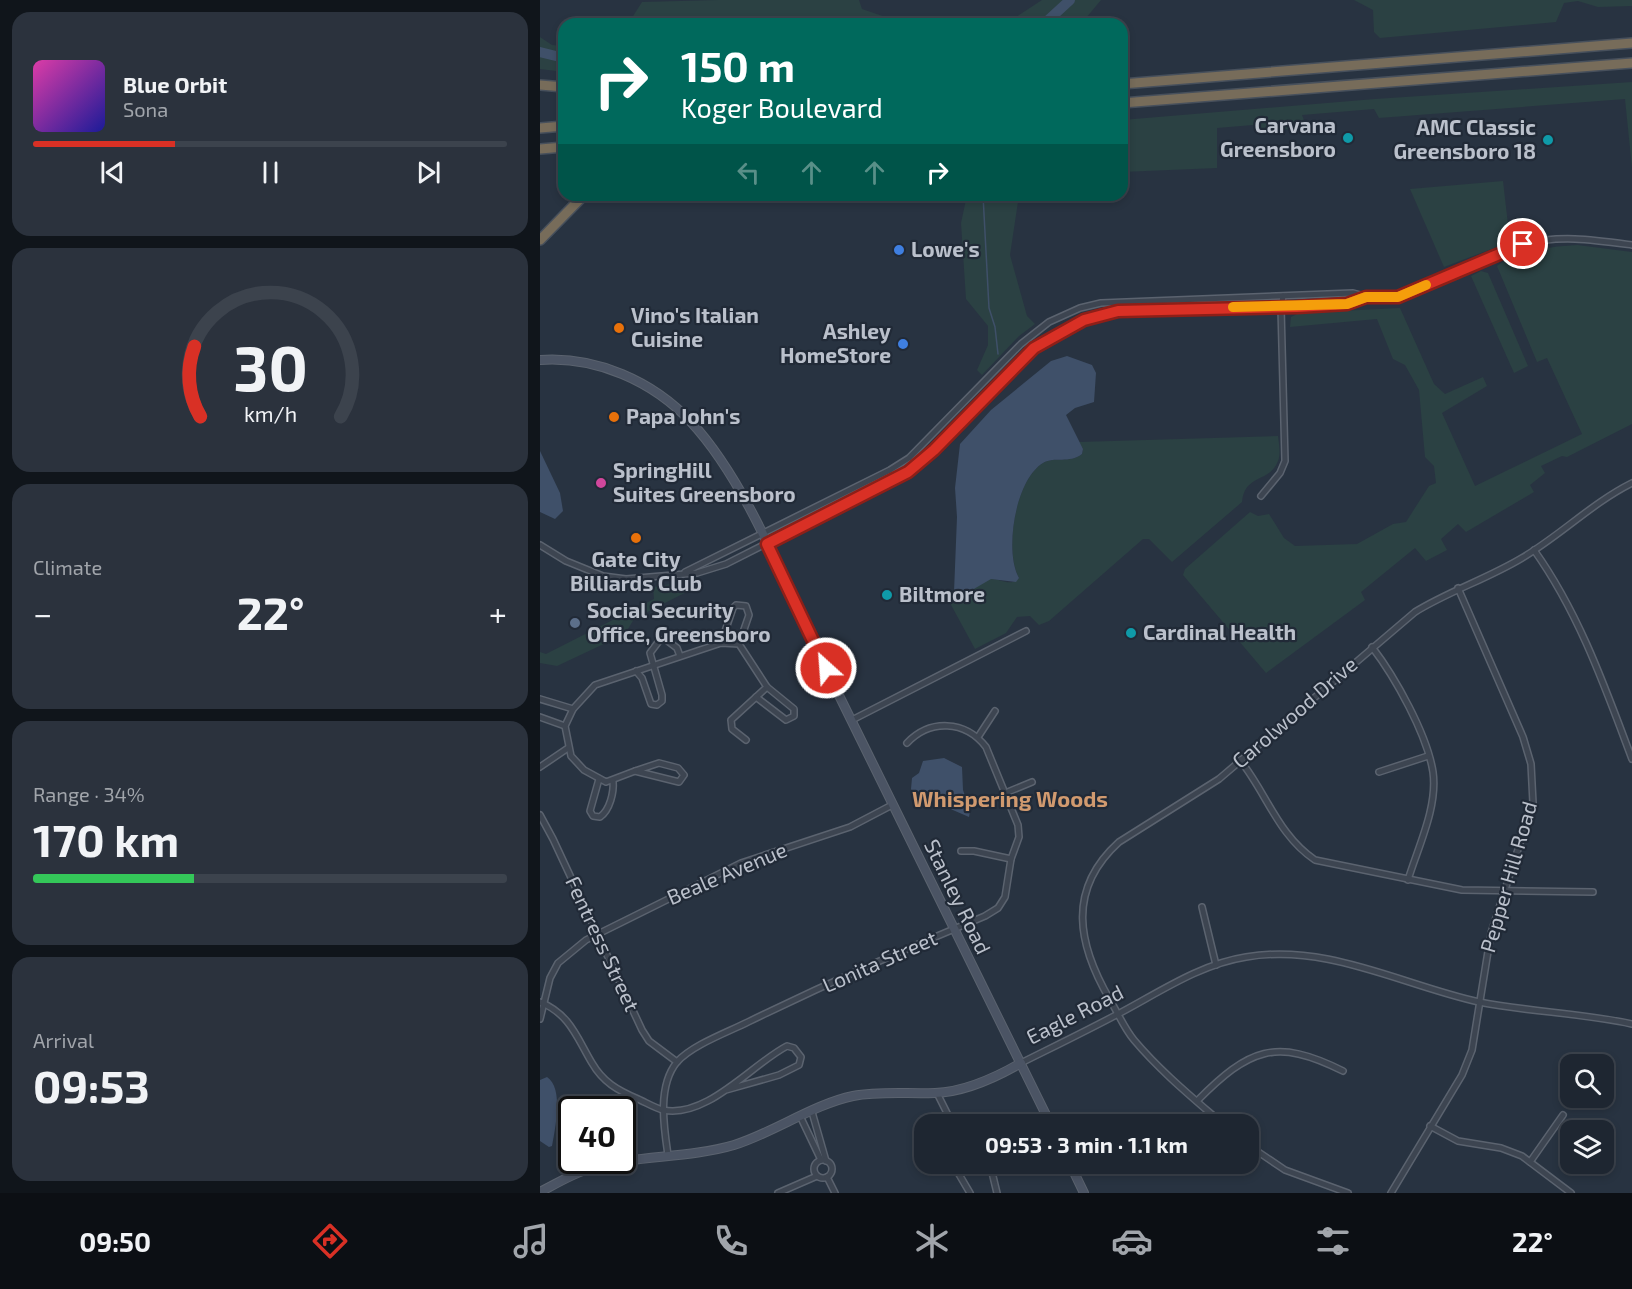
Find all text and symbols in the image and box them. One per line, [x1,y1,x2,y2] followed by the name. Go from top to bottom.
[681,40,795,90] text: 150 m
[582,42,660,120] icon: right
[123,71,227,97] text: Blue Orbit
[681,91,883,123] text: Koger Boulevard
[123,97,168,121] text: Sona
[1220,112,1336,161] place label: Carvana Greensboro
[1393,114,1536,163] place label: AMC Classic Greensboro 18
[1341,131,1355,145] marker: Carvana Greensboro
[1541,133,1555,147] marker: AMC Classic Greensboro 18
[96,156,129,189] icon: previous
[254,156,287,189] icon: pause
[412,156,445,189] icon: next
[732,156,765,189] icon: left
[795,156,828,189] icon: ahead
[858,156,891,189] icon: ahead
[921,156,954,189] icon: right
[1497,218,1548,269] pin
[1506,227,1539,260] icon: arrive
[911,236,980,261] place label: Lowe's
[892,243,906,257] marker: Lowe's
[631,302,759,351] place label: Vino's Italian Cuisine
[780,318,891,367] place label: Ashley HomeStore
[612,321,626,335] marker: Vino's Italian Cuisine
[233,329,307,404] text: 30
[896,337,910,351] marker: Ashley HomeStore
[243,402,297,427] text: km/h
[626,403,740,428] place label: Papa John's
[607,410,621,424] marker: Papa John's
[613,457,796,506] place label: SpringHill Suites Greensboro
[594,476,608,490] marker: SpringHill Suites Greensboro
[629,531,643,545] marker: Gate City Billiards Club
[570,546,702,595] place label: Gate City Billiards Club
[33,555,102,579] text: Climate
[899,581,985,606] place label: Biltmore
[237,585,304,639] text: 22°
[880,588,894,602] marker: Biltmore
[33,593,52,633] text: −
[489,593,507,633] text: +
[587,597,771,646] place label: Social Security Office, Greensboro
[568,616,582,630] marker: Social Security Office, Greensboro
[1143,619,1296,644] place label: Cardinal Health
[1124,626,1138,640] marker: Cardinal Health
[794,636,858,700] position arrow
[1226,651,1362,773] street label: Carolwood Drive
[33,782,145,806] text: Range · 34%
[912,785,1108,811] district label: Whispering Woods
[1474,798,1541,955] street label: Pepper Hill Road
[33,812,179,866] text: 170 km
[920,835,997,958] street label: Stanley Road
[663,836,790,909] street label: Beale Avenue
[561,872,646,1015] street label: Fentress Street
[818,924,941,997] street label: Lonita Street
[1022,979,1127,1049] street label: Eagle Road
[33,1028,94,1052] text: Arrival
[1560,1054,1614,1174] map controls
[1560,1054,1614,1108] button: search
[33,1058,150,1112] text: 09:53
[558,1096,636,1174] speed limit sign: 40
[1560,1120,1614,1174] button: layers
[985,1131,1188,1157] text: 09:53 · 3 min · 1.1 km
[309,1220,351,1262] icon: directions
[510,1220,552,1262] icon: music
[710,1220,752,1262] icon: phone
[911,1220,953,1262] icon: climate
[1111,1220,1153,1262] icon: car
[1312,1220,1354,1262] icon: filters
[79,1225,151,1257] text: 09:50
[1512,1225,1553,1257] text: 22°

